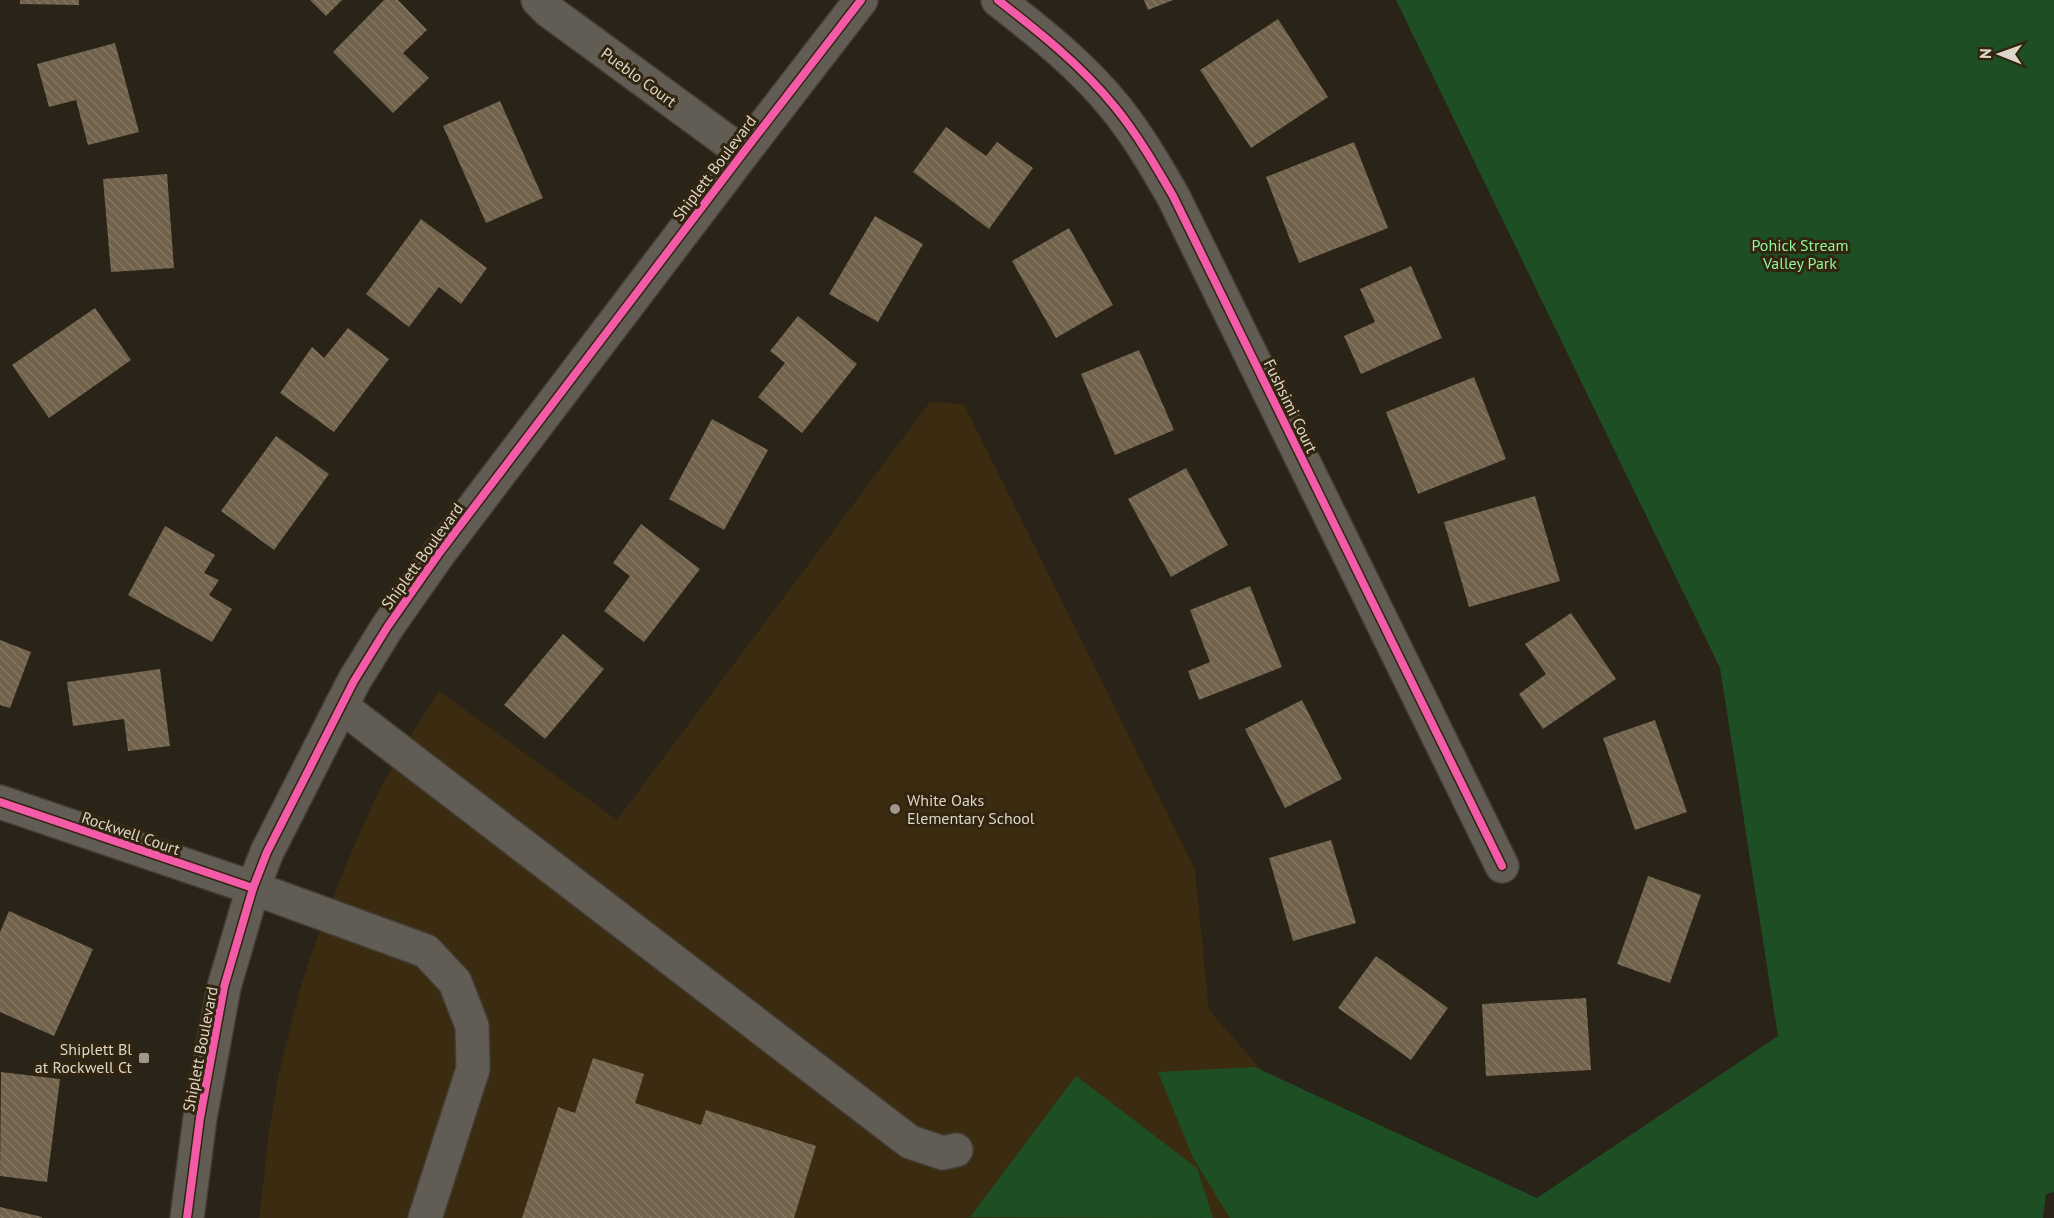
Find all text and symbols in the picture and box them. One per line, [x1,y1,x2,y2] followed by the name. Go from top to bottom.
[1970,24,2030,84] north arrow
[597,43,681,111] street label: Pueblo Court
[1975,48,1995,59] text: N
[668,111,760,225] street label: Shiplett Boulevard
[1751,235,1849,273] park label: Pohick Stream Valley Park
[1260,356,1323,457] street label: Fushsimi Court
[377,499,467,613] street label: Shiplett Boulevard
[907,790,1035,828] place label: White Oaks Elementary School
[888,802,902,816] marker: White Oaks Elementary School
[79,807,183,859] street label: Rockwell Court
[178,985,222,1113] street label: Shiplett Boulevard
[35,1039,133,1077] place label: Shiplett Bl at Rockwell Ct
[137,1051,151,1065] marker: Shiplett Bl at Rockwell Ct

